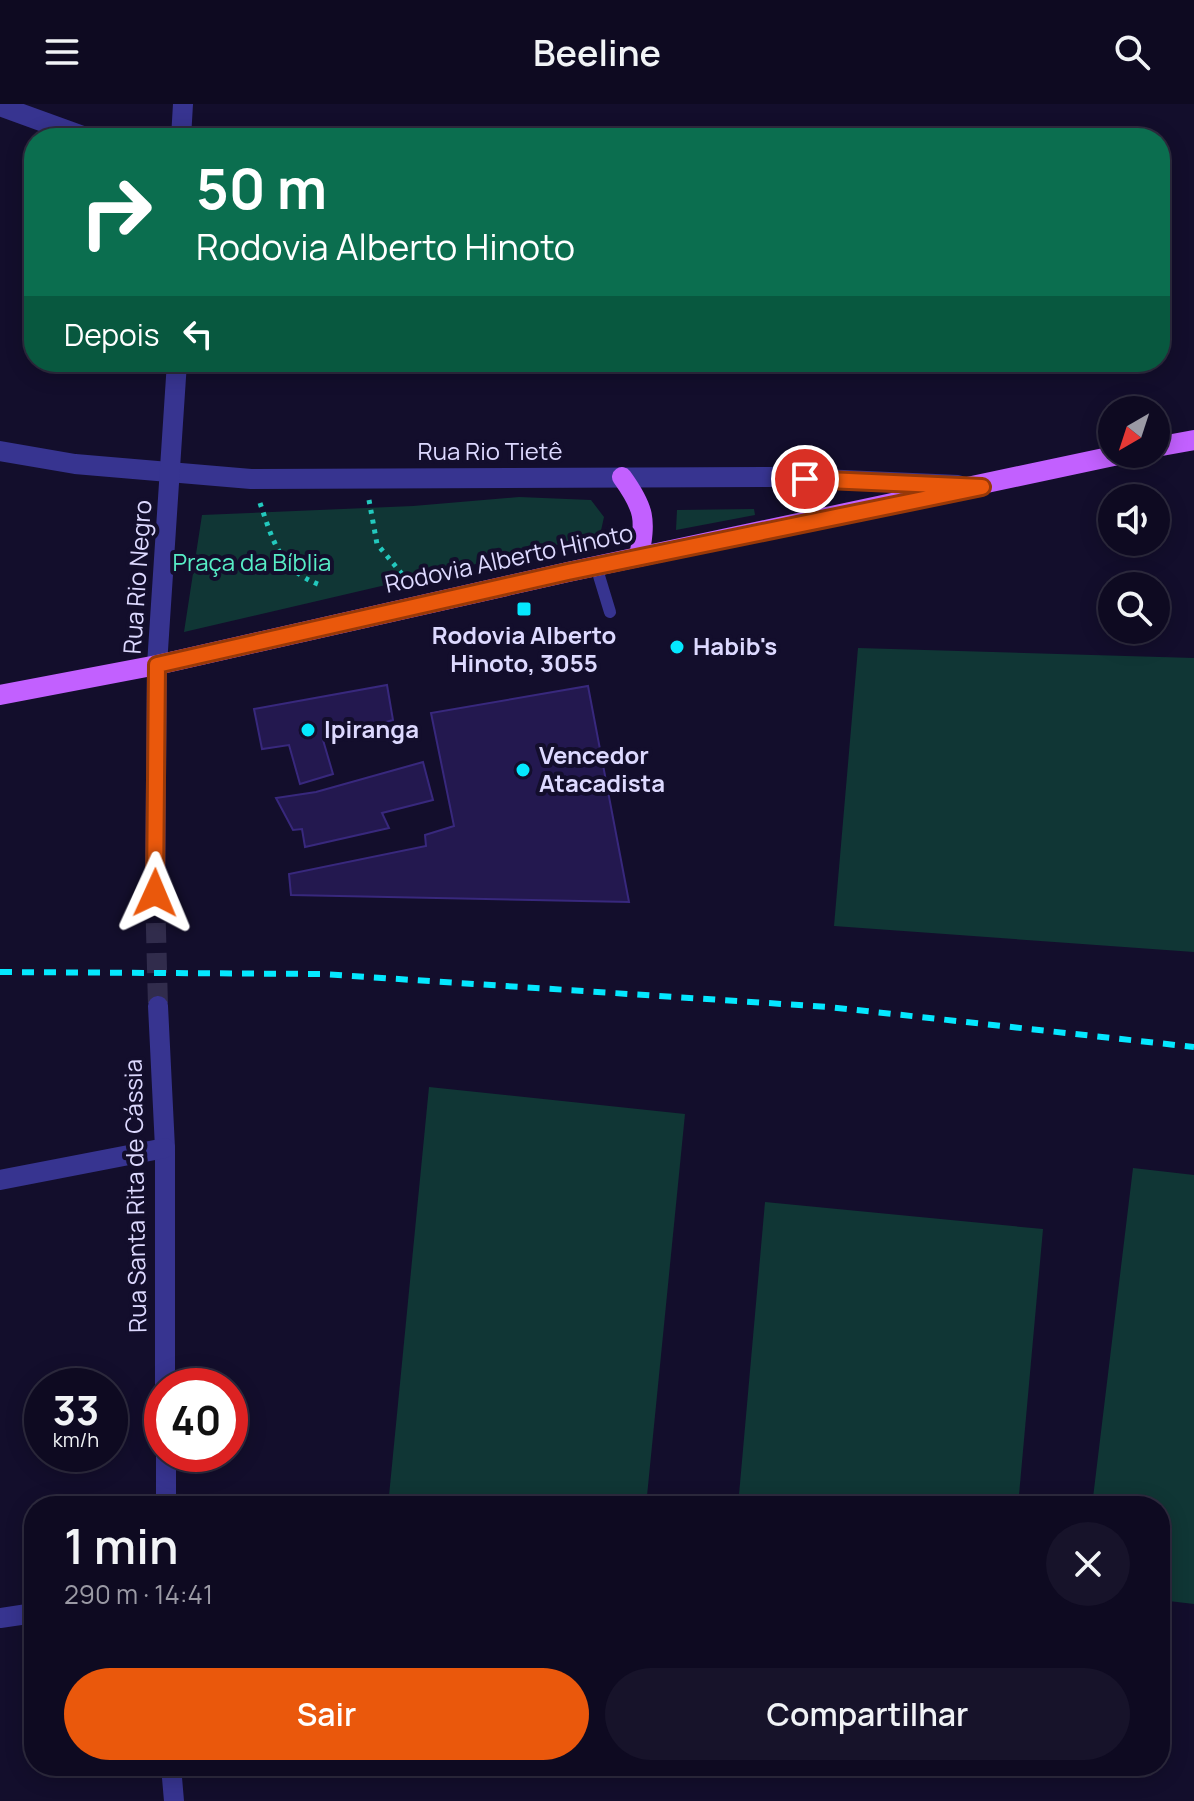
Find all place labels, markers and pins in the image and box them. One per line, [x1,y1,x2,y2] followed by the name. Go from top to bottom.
[771,445,839,513] pin
[515,600,533,618] marker: Rodovia Alberto Hinoto, 3055
[432,618,616,679] place label: Rodovia Alberto Hinoto, 3055
[693,629,777,662] place label: Habib's
[668,638,686,656] marker: Habib's
[324,712,419,745] place label: Ipiranga
[299,721,317,739] marker: Ipiranga
[539,738,665,799] place label: Vencedor Atacadista
[514,761,532,779] marker: Vencedor Atacadista

